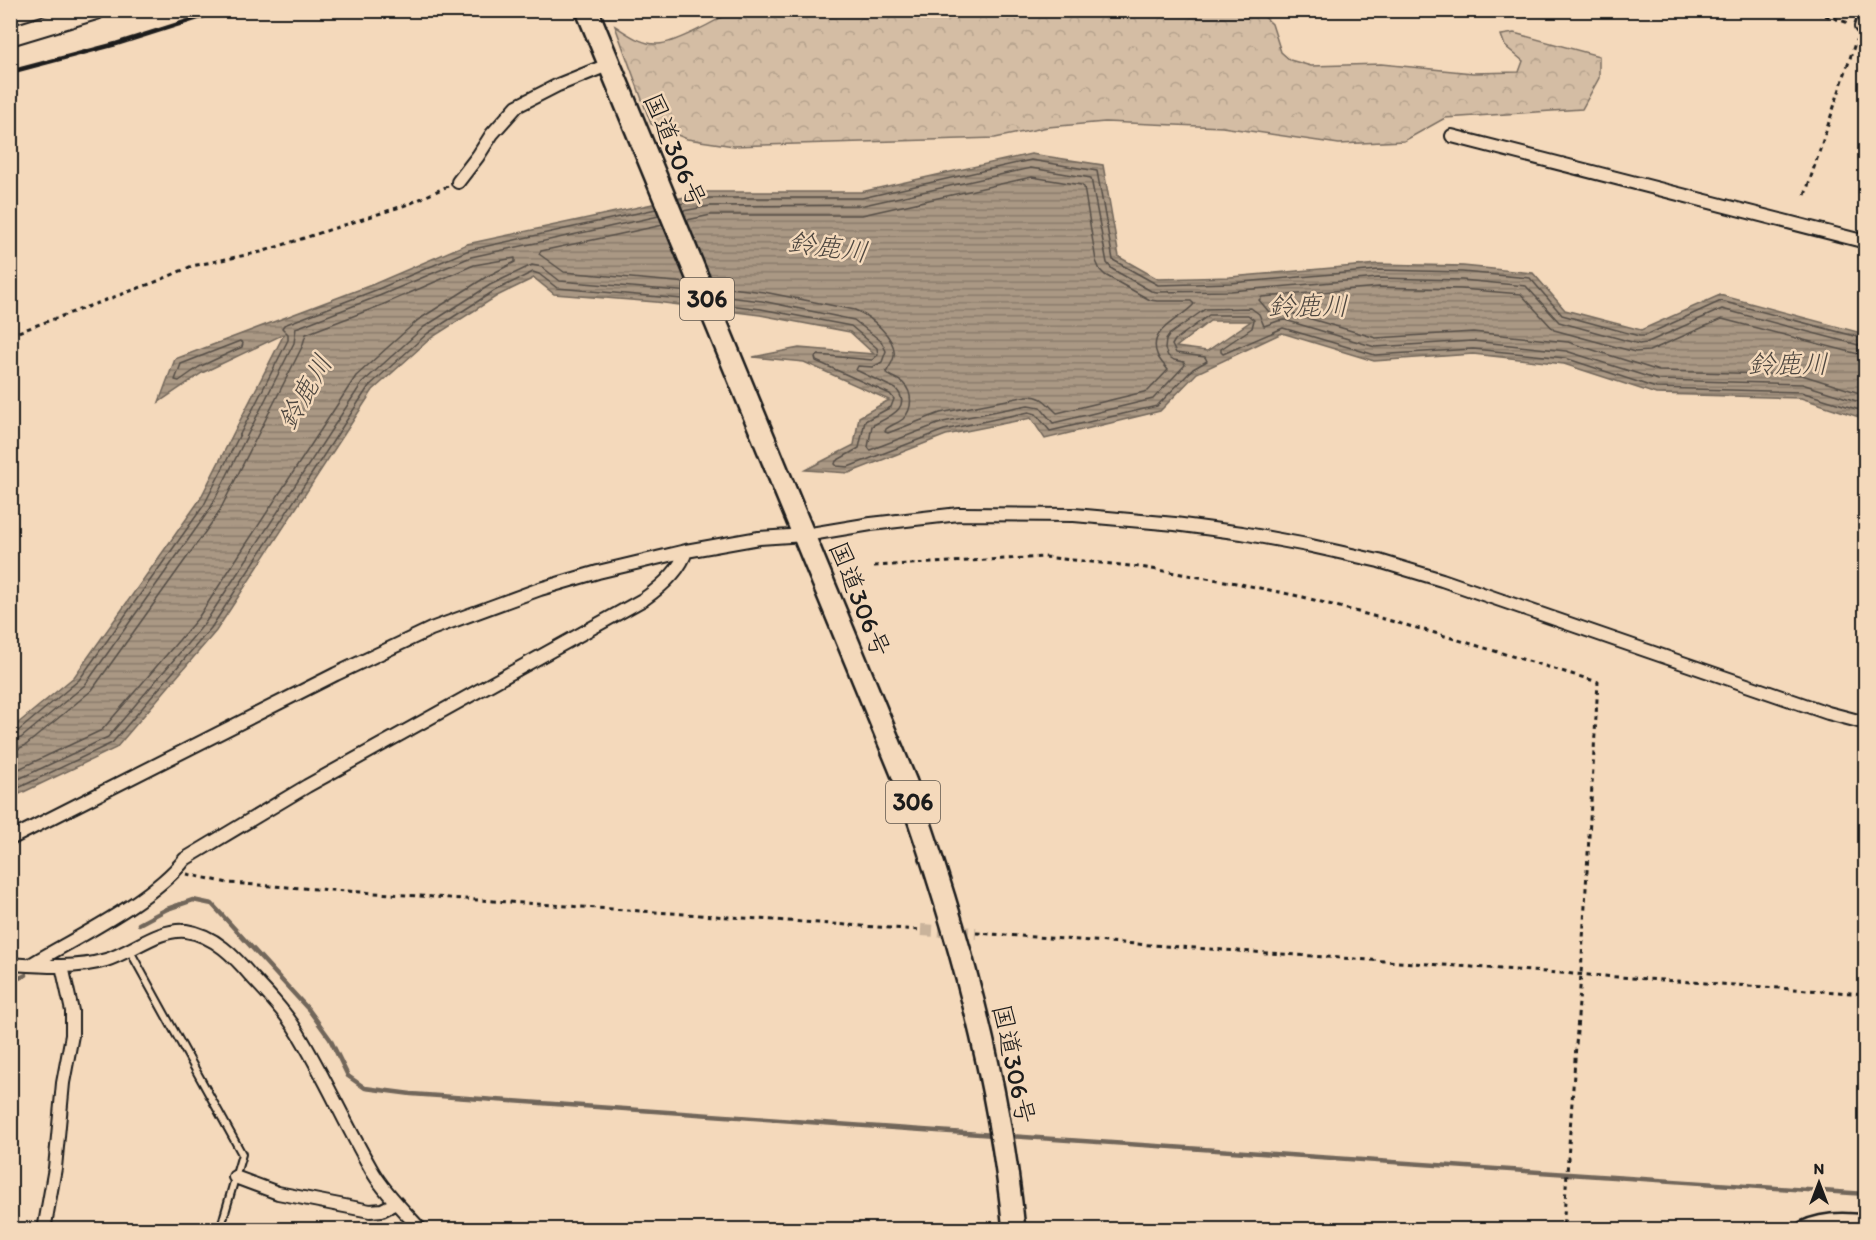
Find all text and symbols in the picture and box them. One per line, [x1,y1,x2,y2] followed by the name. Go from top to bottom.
[636,88,714,212] street label: 国道306号
[786,225,870,268] water label: 鈴鹿川
[680,278,734,320] road number: 306
[1268,289,1349,322] water label: 鈴鹿川
[1748,347,1829,380] water label: 鈴鹿川
[270,348,339,435] water label: 鈴鹿川
[822,536,898,662] street label: 国道306号
[886,781,940,823] road number: 306
[986,1001,1042,1127] street label: 国道306号
[1789,1153,1849,1213] north arrow
[1814,1159,1824,1178] text: N

